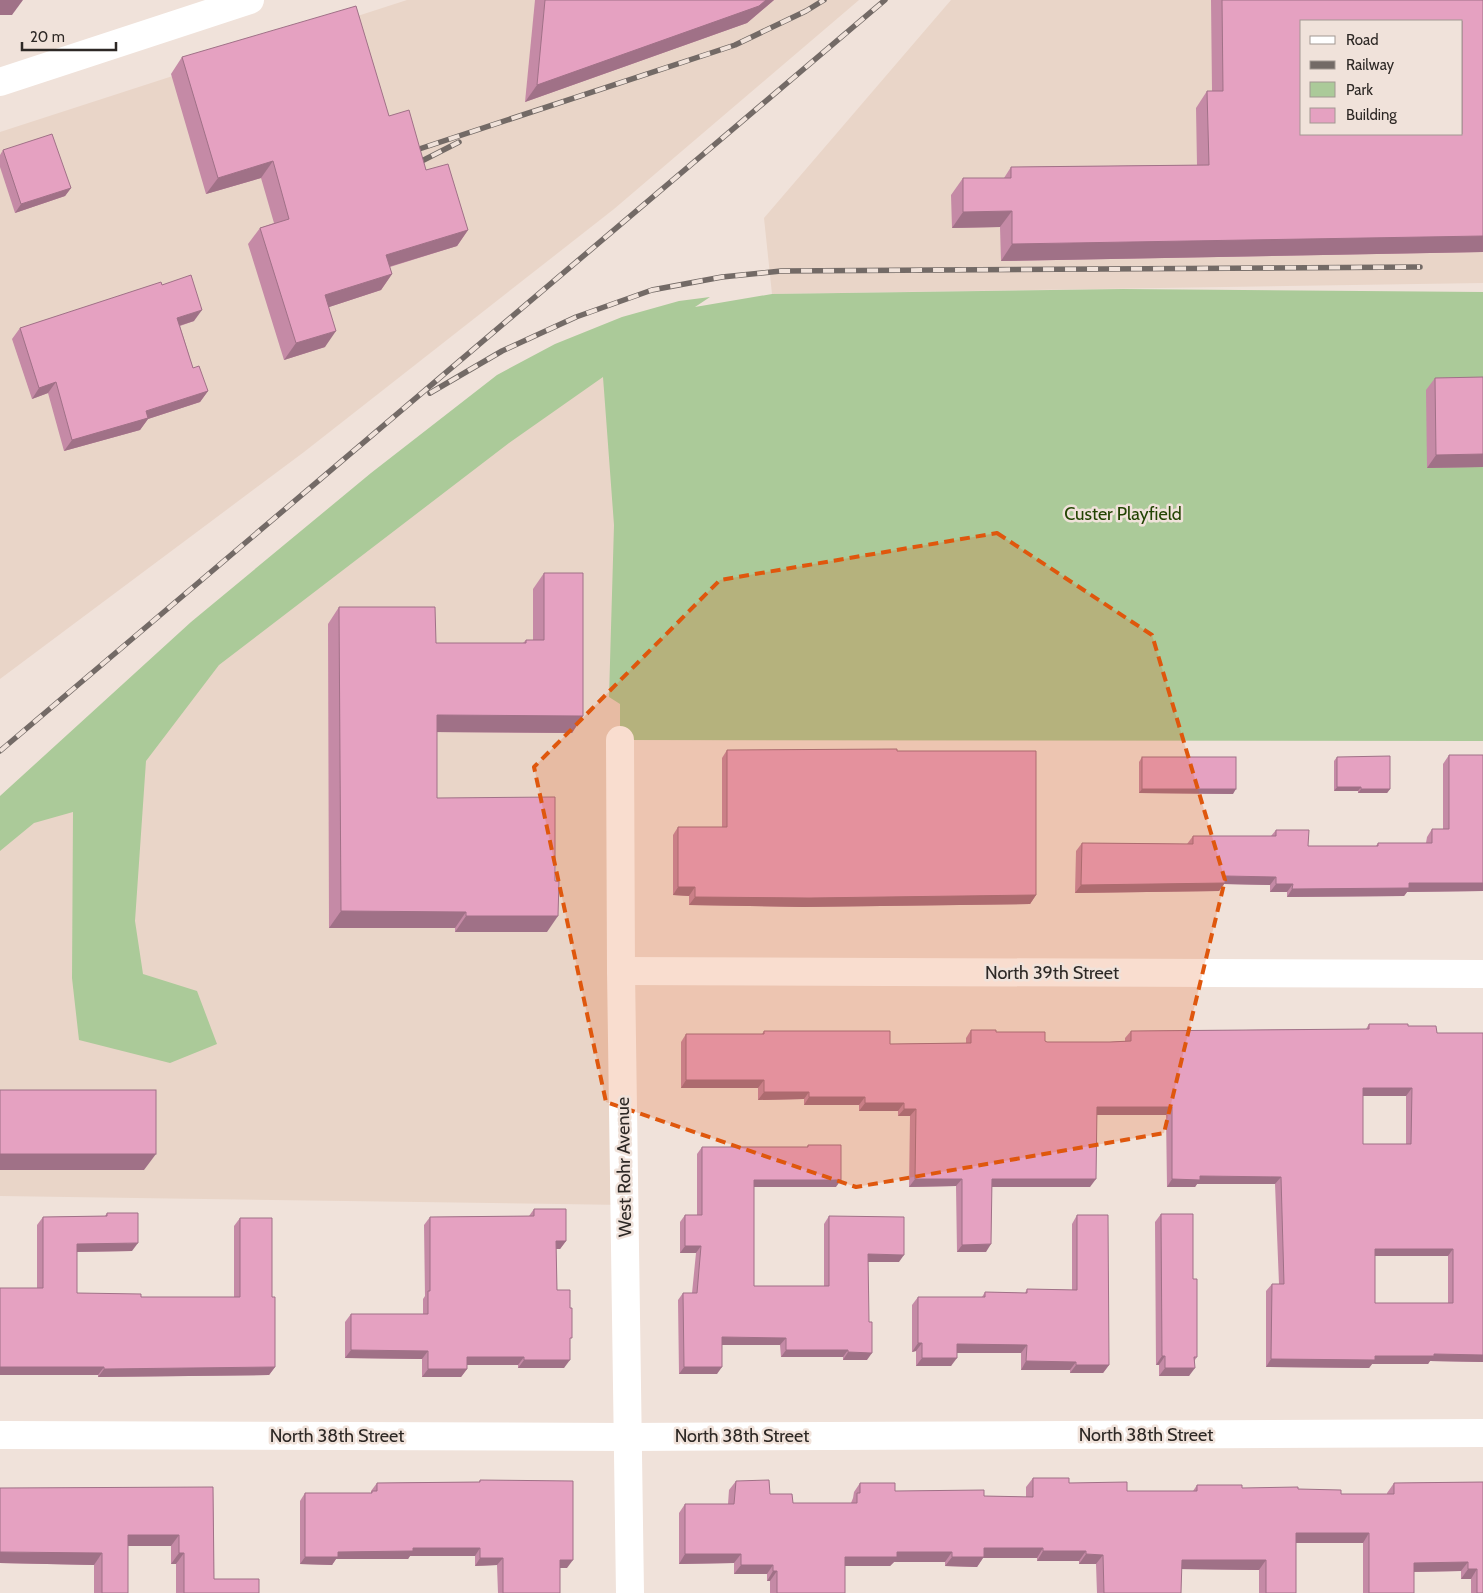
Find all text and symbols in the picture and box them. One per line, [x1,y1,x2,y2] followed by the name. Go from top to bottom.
[22,20,116,52] scale bar
[1300,20,1463,135] legend
[30,28,65,46] text: 20 m
[1346,31,1379,49] text: Road
[1346,56,1395,74] text: Railway
[1346,81,1373,99] text: Park
[1346,106,1397,124] text: Building
[1064,503,1182,525] park label: Custer Playfield
[985,962,1119,984] street label: North 39th Street
[612,1097,636,1237] street label: West Rohr Avenue
[1079,1424,1213,1446] street label: North 38th Street
[270,1425,404,1447] street label: North 38th Street
[675,1425,809,1447] street label: North 38th Street

